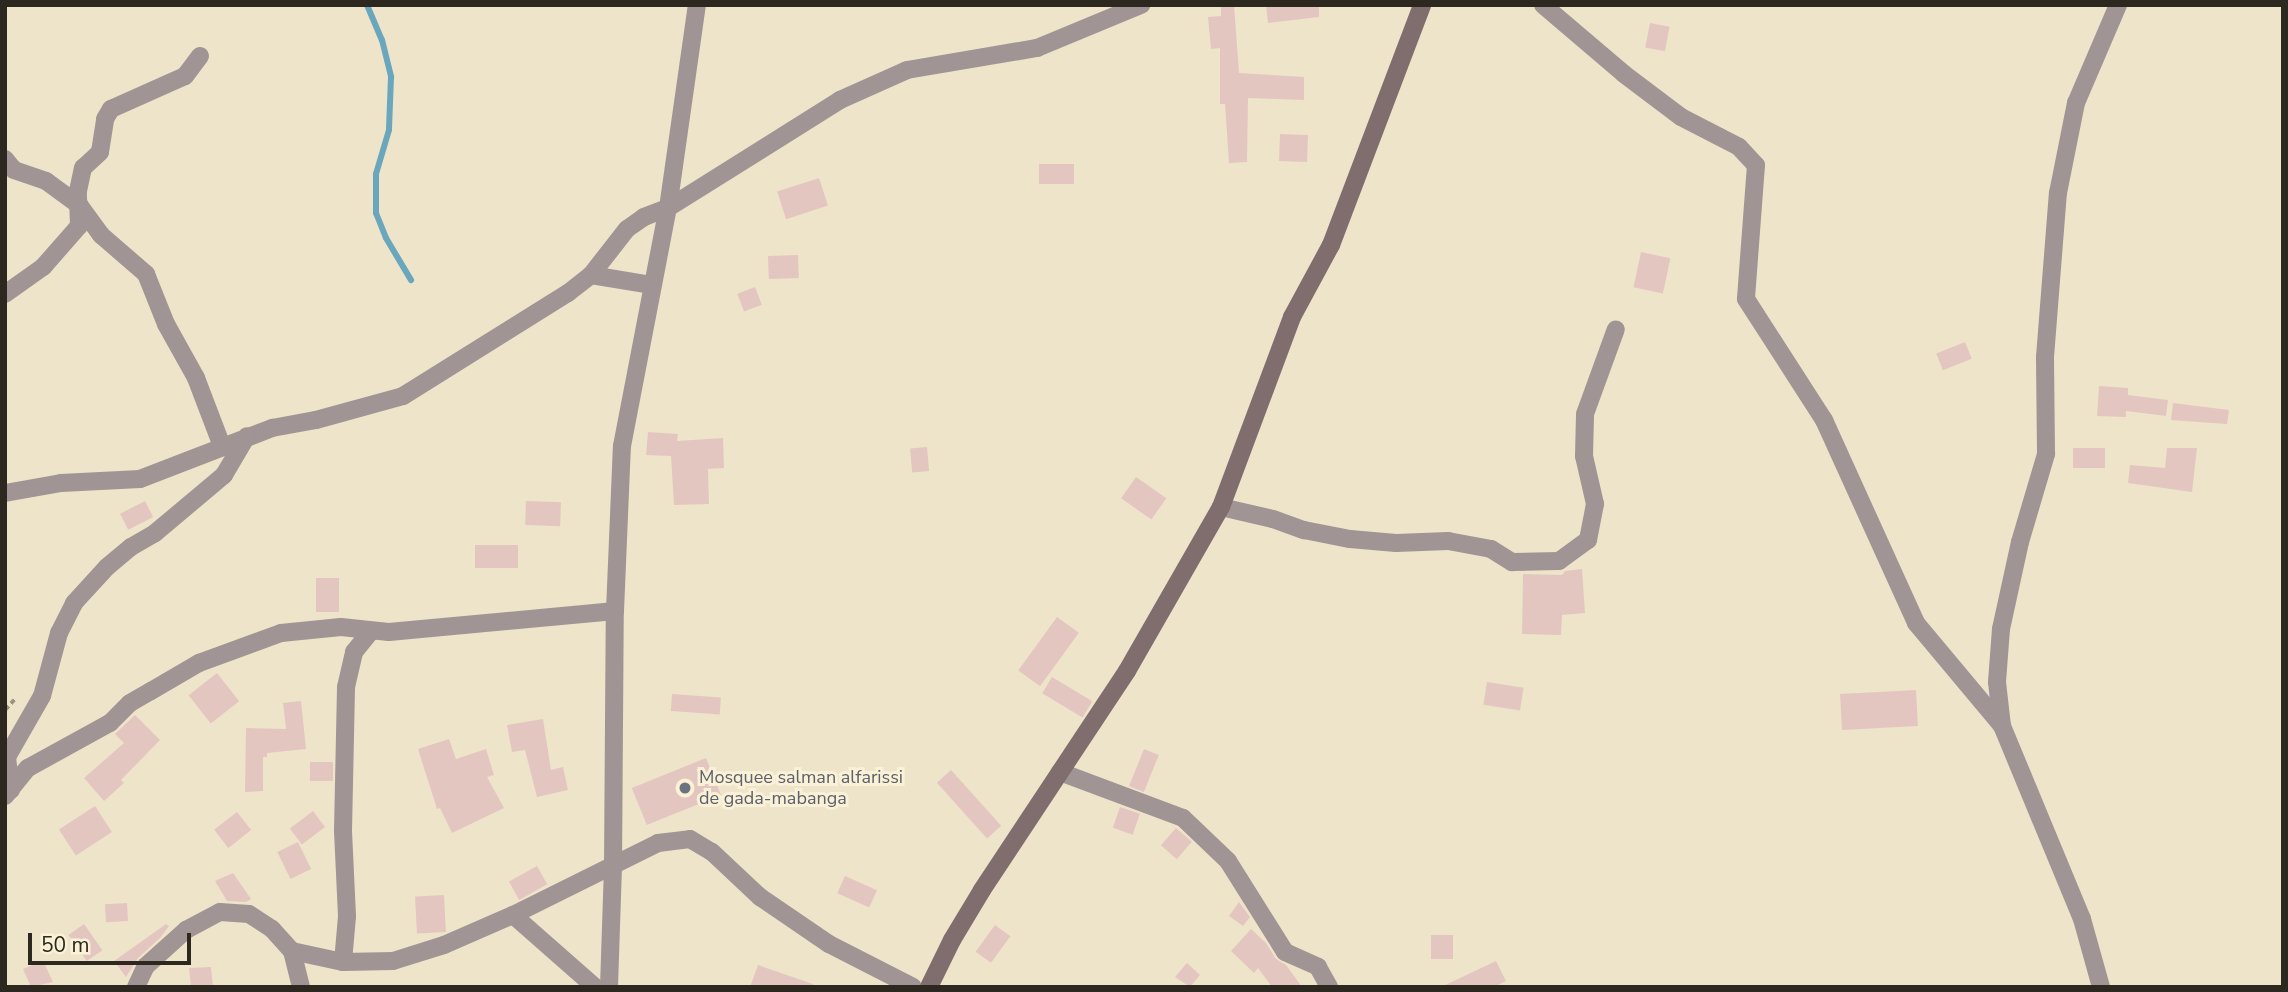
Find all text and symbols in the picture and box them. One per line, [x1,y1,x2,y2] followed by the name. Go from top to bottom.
[699,767,903,810] place label: Mosquee salman alfarissi de gada-mabanga
[677,780,693,796] marker: Mosquee salman alfarissi de gada-mabanga
[32,918,194,962] scale bar
[41,931,90,959] text: 50 m

